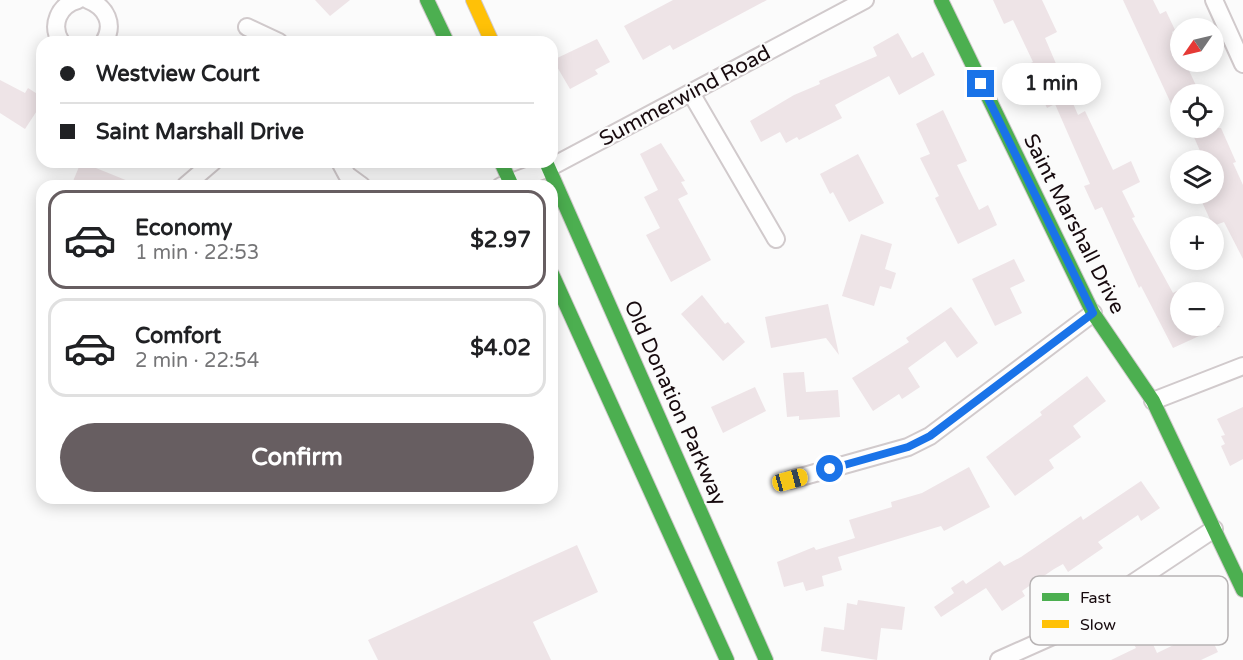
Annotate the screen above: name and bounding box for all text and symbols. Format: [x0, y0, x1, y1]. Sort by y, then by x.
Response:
north arrow [1170, 18, 1224, 72]
map controls [1170, 18, 1224, 336]
street label: Summerwind Road [595, 40, 775, 152]
text: Westview Court [96, 61, 260, 87]
callout: 1 min [1002, 63, 1101, 105]
route end [967, 70, 994, 97]
text: 1 min [1025, 72, 1078, 96]
button: locate [1170, 84, 1224, 138]
text: Saint Marshall Drive [96, 119, 304, 145]
street label: Saint Marshall Drive [1018, 130, 1130, 318]
button: layers [1170, 150, 1224, 204]
icon: car [63, 213, 117, 267]
text: Economy [135, 215, 232, 241]
button: + [1170, 216, 1224, 270]
text: $2.97 [470, 227, 531, 253]
text: 1 min · 22:53 [135, 241, 259, 265]
button: − [1170, 282, 1224, 336]
street label: Old Donation Parkway [618, 297, 732, 509]
icon: car [63, 321, 117, 375]
text: Comfort [135, 323, 221, 349]
text: $4.02 [470, 335, 531, 361]
text: 2 min · 22:54 [135, 349, 259, 373]
button: Confirm [60, 423, 534, 492]
route start [816, 455, 843, 482]
car [770, 467, 810, 493]
legend [1030, 576, 1228, 645]
text: Fast [1080, 588, 1111, 608]
text: Slow [1080, 615, 1116, 635]

